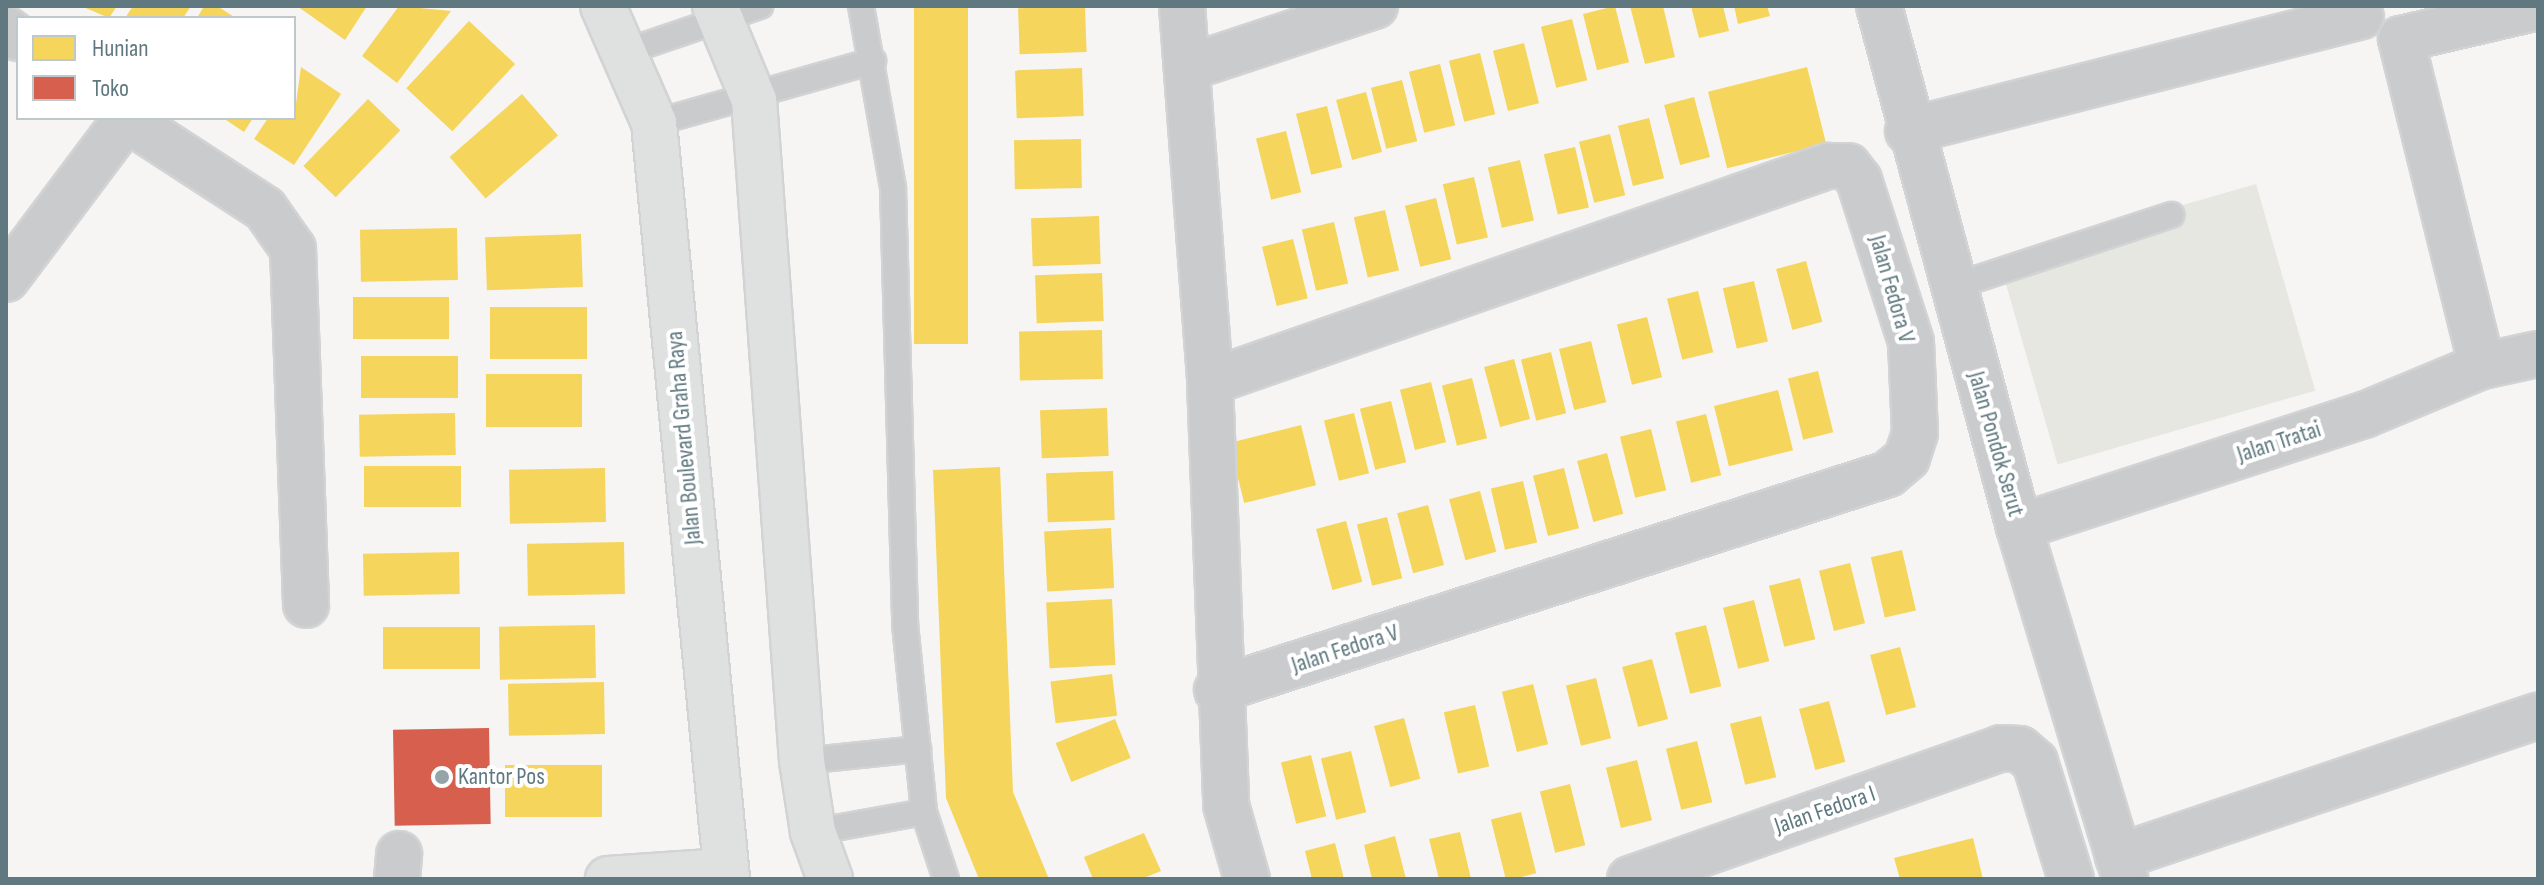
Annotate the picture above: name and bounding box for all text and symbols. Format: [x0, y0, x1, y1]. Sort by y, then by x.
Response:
legend [16, 16, 296, 120]
text: Hunian [92, 34, 148, 63]
text: Toko [92, 74, 129, 103]
street label: Jalan Fedora V [1863, 232, 1921, 346]
street label: Jalan Boulevard Graha Raya [660, 330, 708, 546]
street label: Jalan Pondok Serut [1962, 368, 2030, 520]
street label: Jalan Tratai [2233, 415, 2325, 469]
street label: Jalan Fedora V [1288, 618, 1402, 680]
place label: Kantor Pos [458, 763, 545, 791]
marker: Kantor Pos [433, 768, 451, 786]
street label: Jalan Fedora I [1771, 779, 1879, 841]

